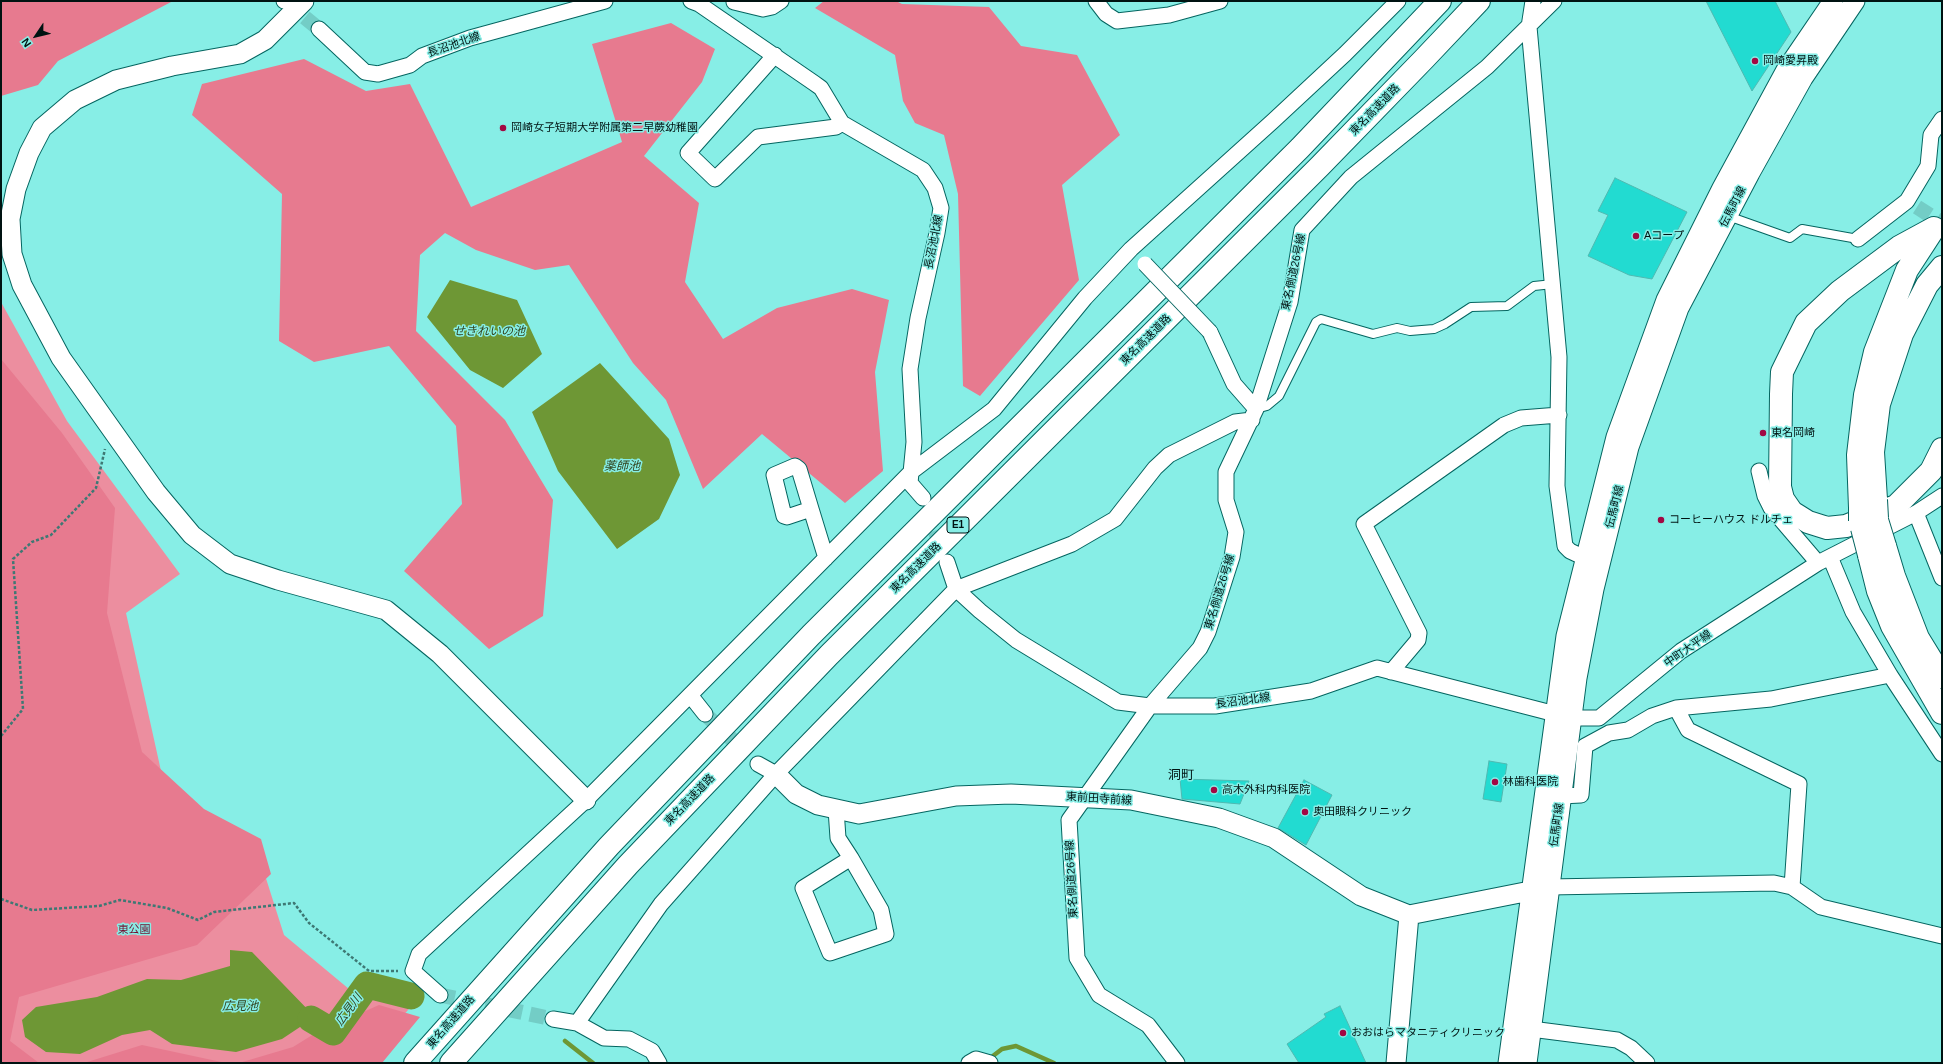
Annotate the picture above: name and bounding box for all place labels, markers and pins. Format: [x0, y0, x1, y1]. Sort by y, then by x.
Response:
place label: 岡崎愛昇殿 [1763, 54, 1818, 68]
marker: 岡崎愛昇殿 [1750, 56, 1760, 66]
place label: 岡崎女子短期大学附属第二早蕨幼稚園 [511, 121, 698, 135]
marker: 岡崎女子短期大学附属第二早蕨幼稚園 [498, 123, 508, 133]
place label: Aコープ [1644, 229, 1684, 243]
marker: Aコープ [1631, 231, 1641, 241]
place label: 東名岡崎 [1771, 426, 1815, 440]
marker: 東名岡崎 [1758, 428, 1768, 438]
place label: コーヒーハウス ドルチェ [1669, 513, 1793, 527]
marker: コーヒーハウス ドルチェ [1656, 515, 1666, 525]
place label: 林歯科医院 [1503, 775, 1558, 789]
marker: 林歯科医院 [1490, 777, 1500, 787]
place label: 高木外科内科医院 [1222, 783, 1310, 797]
marker: 高木外科内科医院 [1209, 785, 1219, 795]
place label: 奥田眼科クリニック [1313, 805, 1412, 819]
marker: 奥田眼科クリニック [1300, 807, 1310, 817]
place label: おおはらマタニティクリニック [1351, 1026, 1505, 1040]
marker: おおはらマタニティクリニック [1338, 1028, 1348, 1038]

